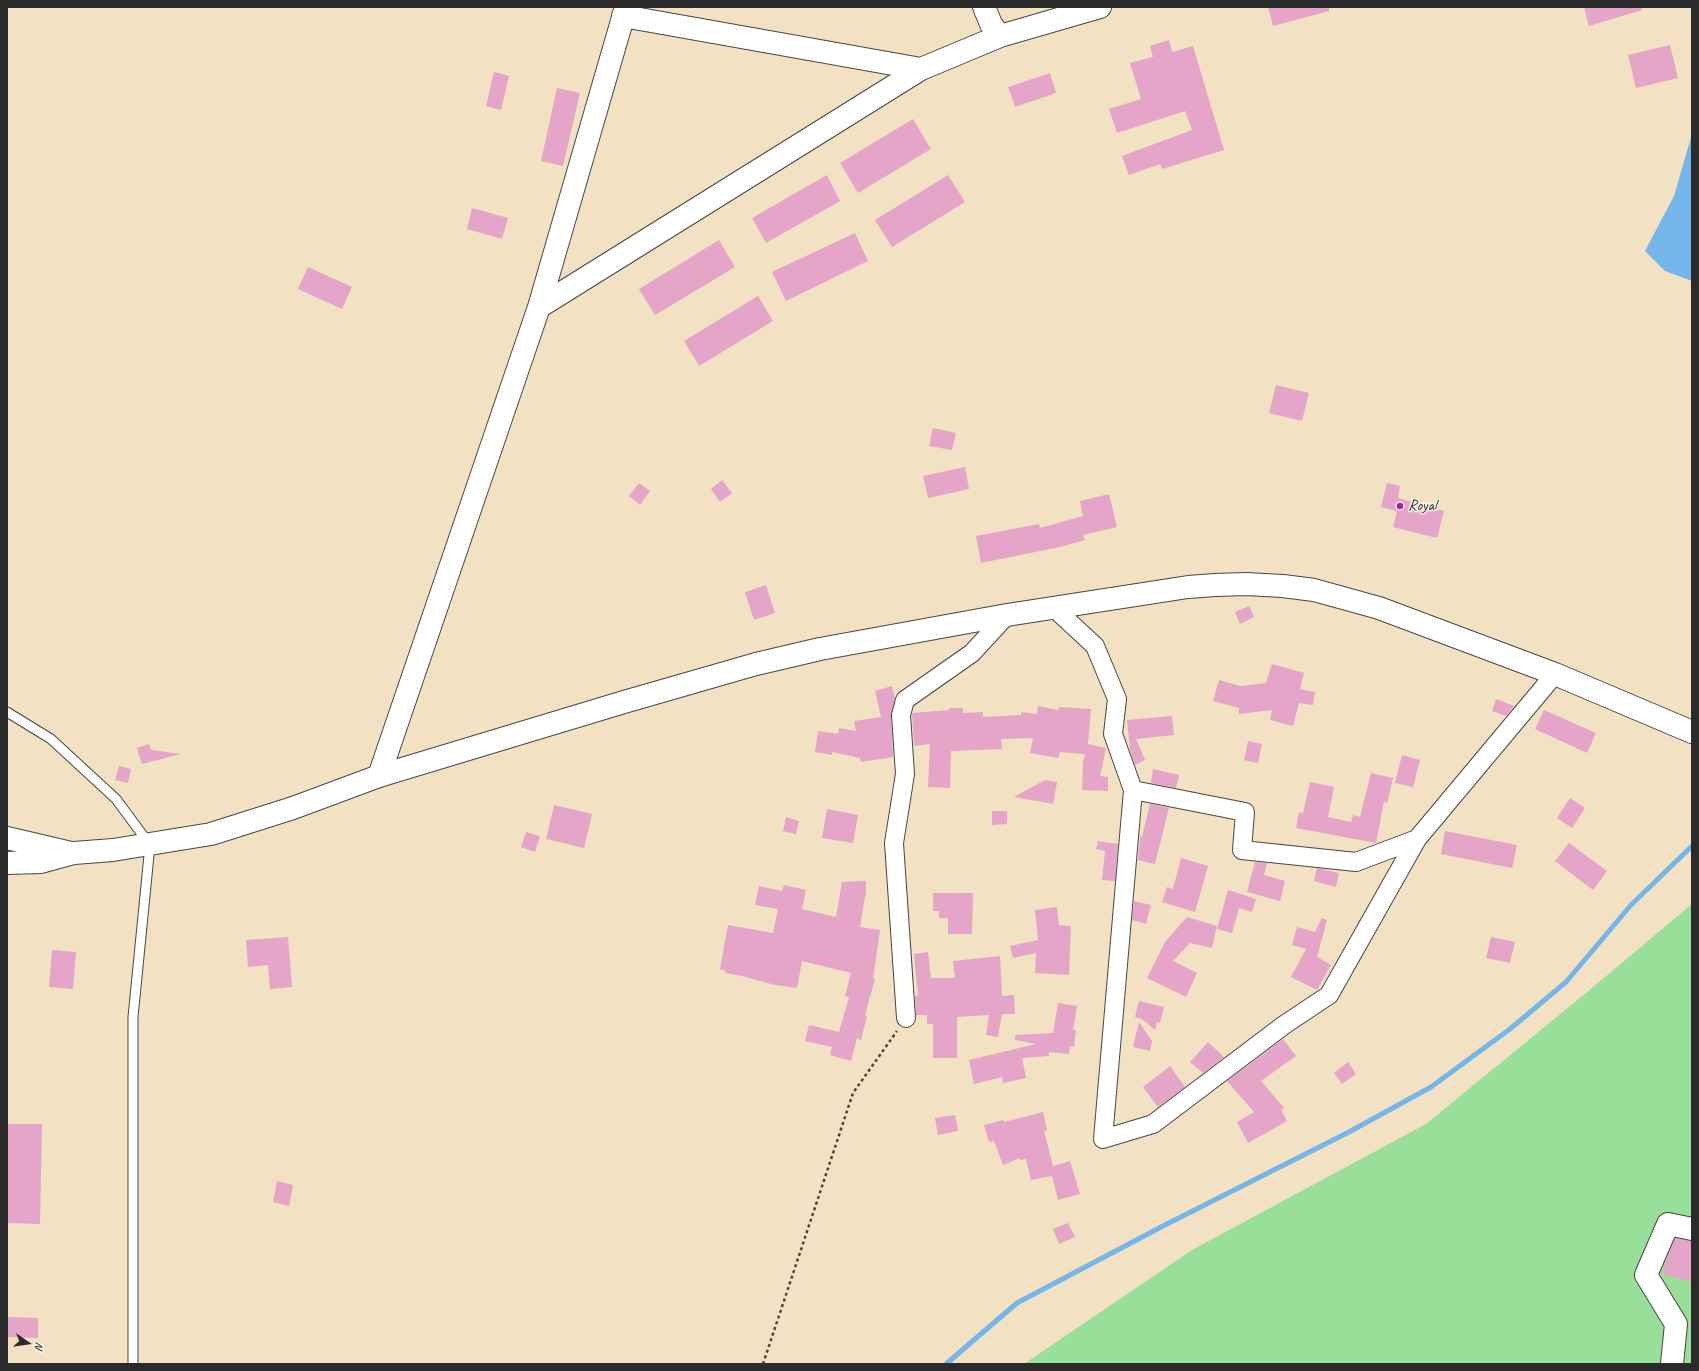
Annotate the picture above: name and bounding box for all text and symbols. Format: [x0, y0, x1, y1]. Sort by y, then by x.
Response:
place label: Royal [1408, 496, 1436, 516]
marker: Royal [1395, 501, 1405, 511]
north arrow [8, 1323, 48, 1363]
text: N [32, 1341, 47, 1351]

